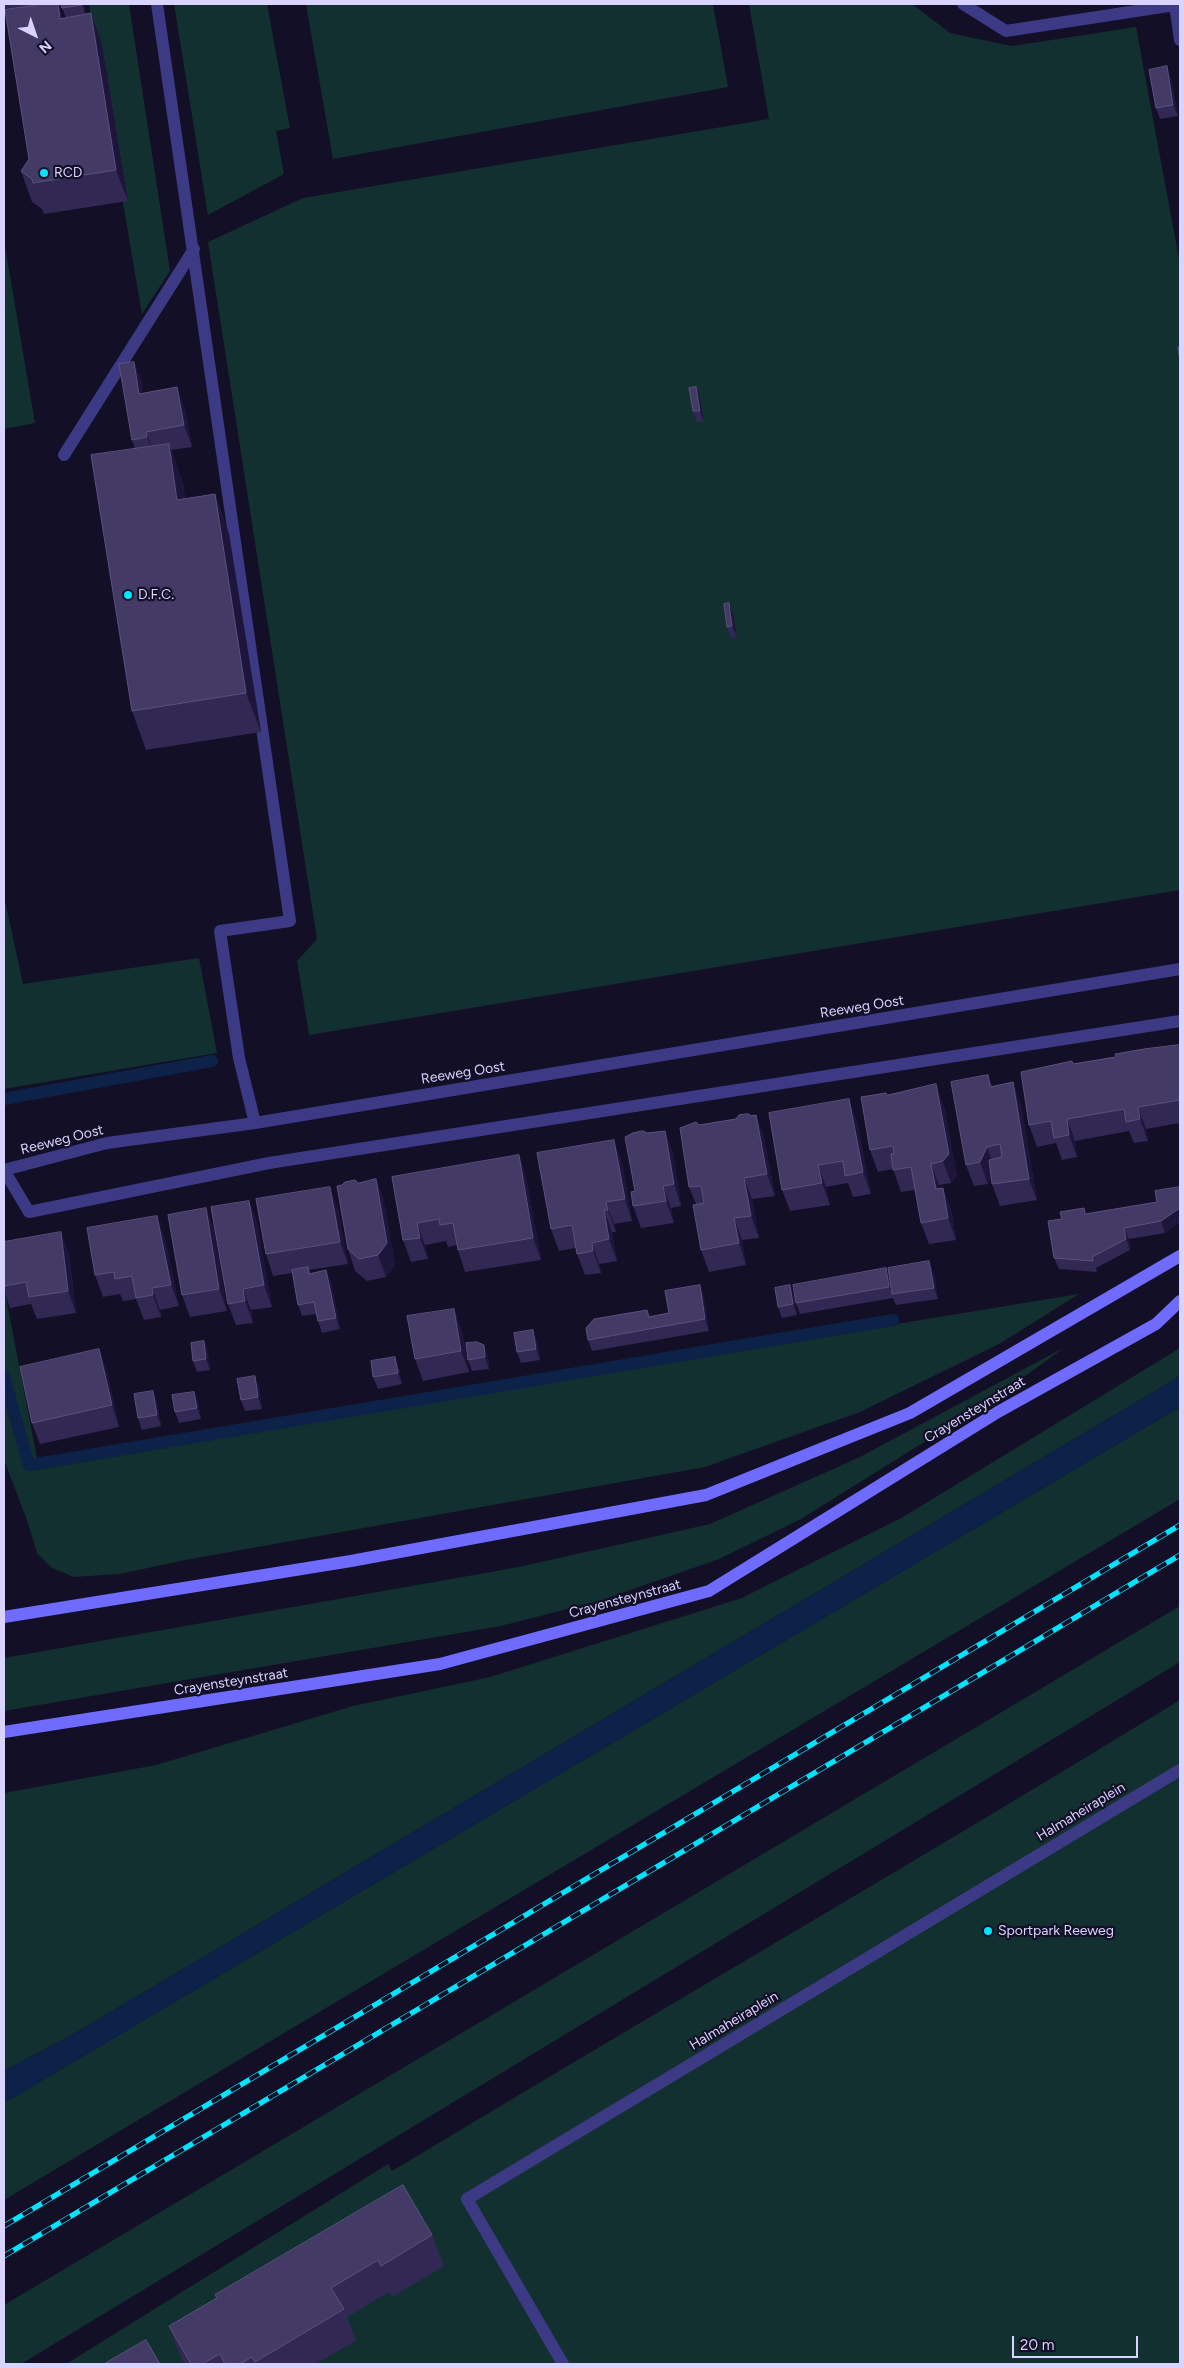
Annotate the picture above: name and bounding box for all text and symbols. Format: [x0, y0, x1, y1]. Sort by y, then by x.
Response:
north arrow [10, 10, 60, 60]
text: N [36, 37, 55, 57]
place label: RCD [54, 165, 82, 181]
marker: RCD [38, 167, 50, 179]
place label: D.F.C. [138, 587, 174, 603]
marker: D.F.C. [122, 589, 134, 601]
street label: Reeweg Oost [819, 992, 905, 1022]
street label: Reeweg Oost [420, 1058, 506, 1088]
street label: Reeweg Oost [19, 1122, 105, 1158]
street label: Crayensteynstraat [921, 1373, 1029, 1447]
street label: Crayensteynstraat [567, 1576, 683, 1622]
street label: Crayensteynstraat [173, 1665, 289, 1699]
street label: Halmaheiraplein [1034, 1779, 1128, 1845]
place label: Sportpark Reeweg [998, 1923, 1114, 1939]
marker: Sportpark Reeweg [982, 1925, 994, 1937]
street label: Halmaheiraplein [687, 1988, 781, 2054]
scale bar [1014, 2326, 1140, 2358]
text: 20 m [1020, 2336, 1054, 2354]

